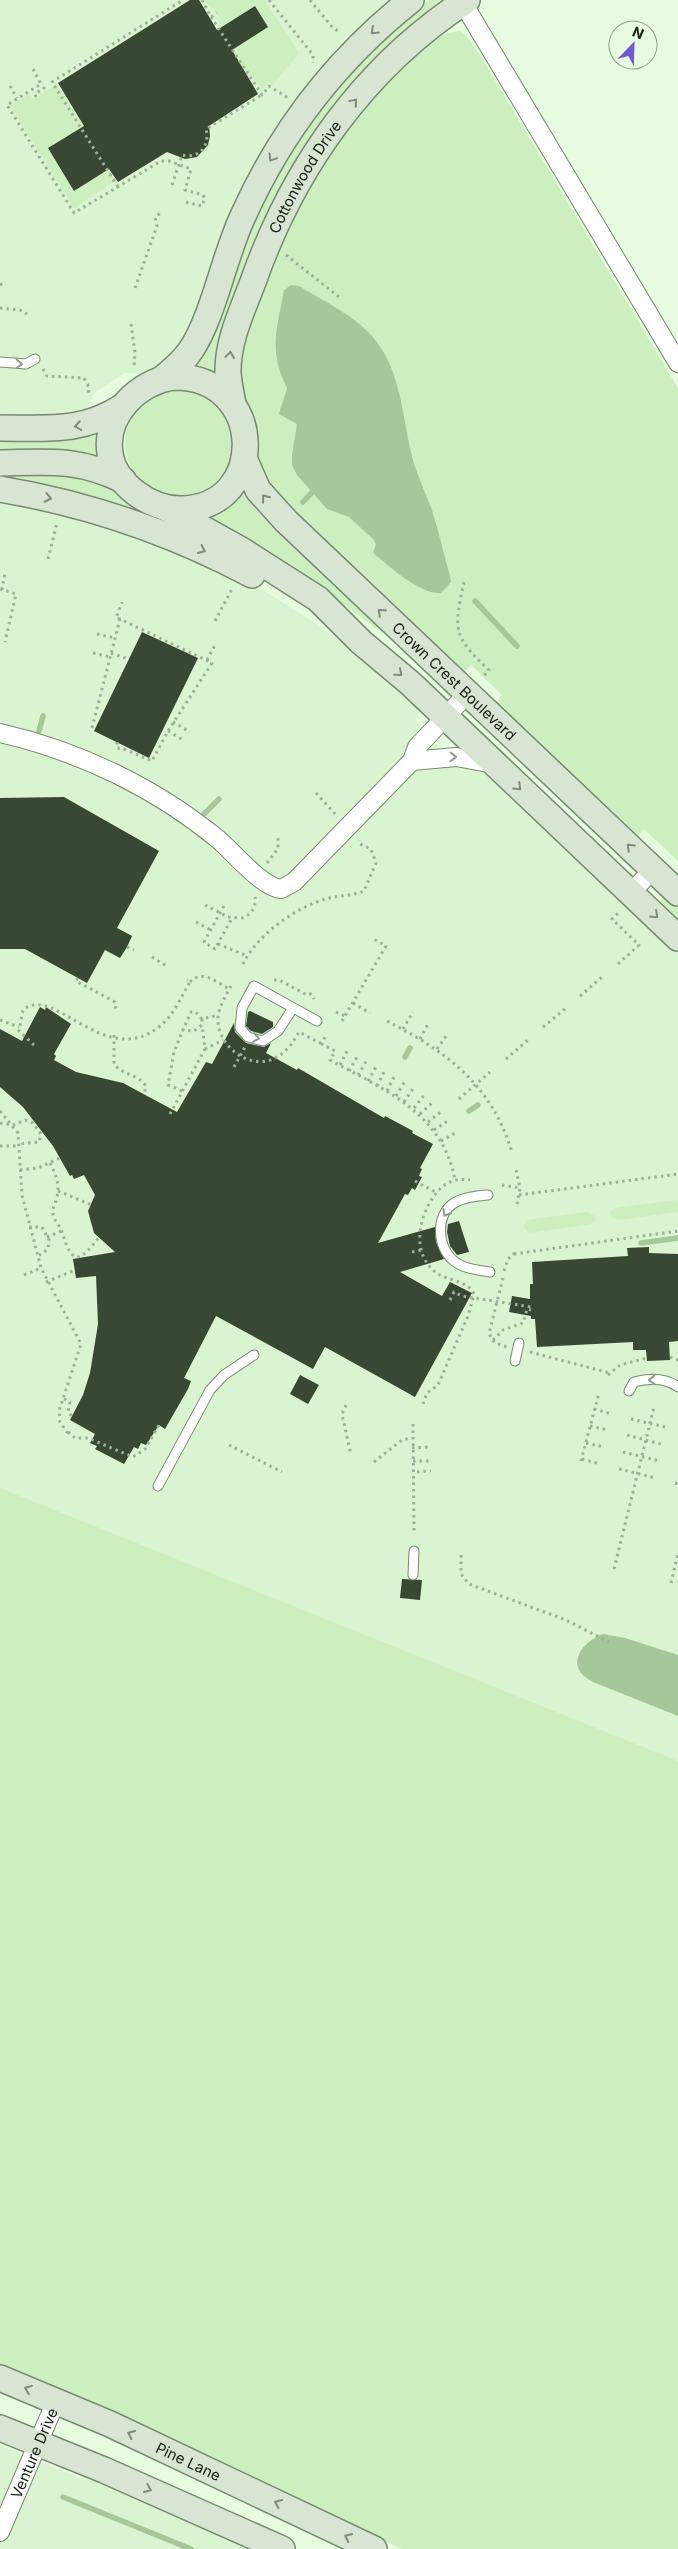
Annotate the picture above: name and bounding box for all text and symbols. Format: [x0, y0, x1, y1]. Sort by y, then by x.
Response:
north arrow [608, 20, 658, 70]
text: N [630, 23, 647, 42]
one-way arrow [370, 25, 379, 34]
one-way arrow [348, 98, 357, 107]
street label: Cottonwood Drive [264, 116, 345, 236]
one-way arrow [269, 152, 279, 161]
one-way arrow [224, 351, 234, 360]
one-way arrow [15, 358, 23, 369]
one-way arrow [74, 420, 82, 430]
one-way arrow [43, 492, 52, 503]
one-way arrow [262, 494, 271, 504]
one-way arrow [196, 544, 205, 554]
one-way arrow [378, 609, 387, 618]
street label: Crown Crest Boulevard [389, 618, 520, 744]
one-way arrow [393, 667, 402, 676]
one-way arrow [449, 752, 457, 763]
one-way arrow [512, 781, 521, 790]
one-way arrow [626, 844, 635, 853]
one-way arrow [649, 909, 658, 918]
one-way arrow [252, 1033, 261, 1043]
one-way arrow [442, 1208, 452, 1217]
one-way arrow [647, 1374, 655, 1385]
one-way arrow [24, 2385, 33, 2396]
street label: Venture Drive [6, 2405, 62, 2501]
one-way arrow [127, 2430, 136, 2440]
street label: Pine Lane [153, 2438, 224, 2485]
one-way arrow [143, 2483, 152, 2493]
one-way arrow [274, 2499, 283, 2509]
one-way arrow [344, 2532, 353, 2543]

